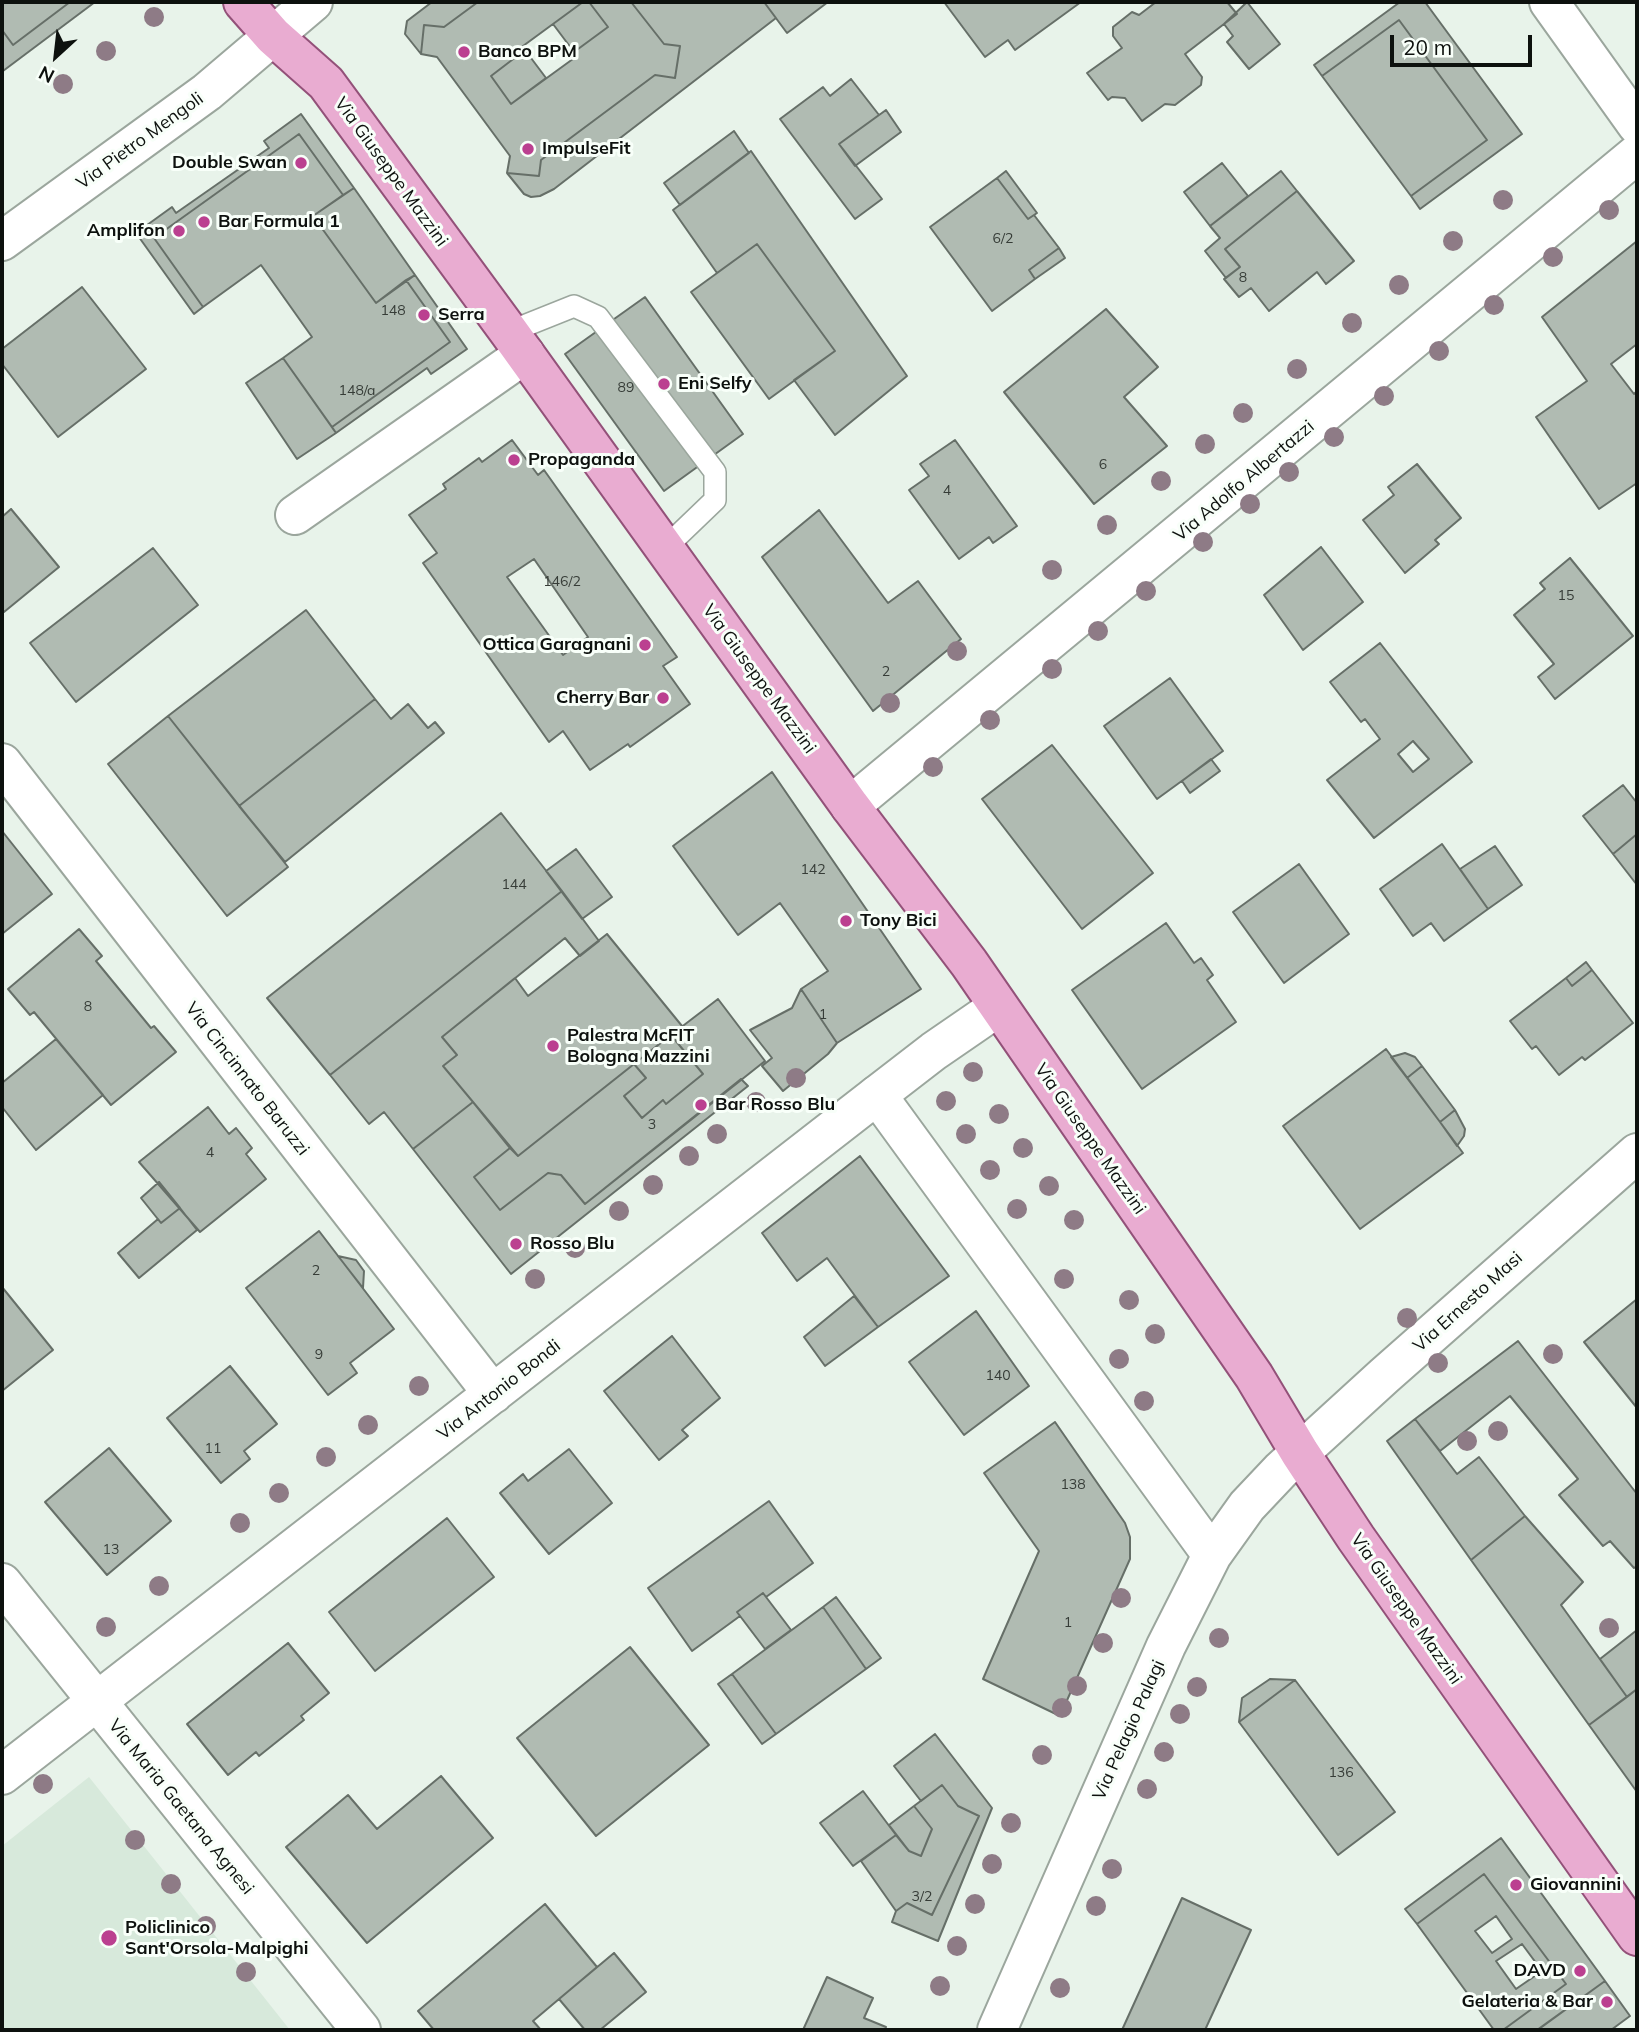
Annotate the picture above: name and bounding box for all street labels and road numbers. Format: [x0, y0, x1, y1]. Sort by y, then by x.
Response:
street label: Via Pietro Mengoli [72, 88, 208, 194]
street label: Via Giuseppe Mazzini [330, 93, 452, 251]
street label: Via Adolfo Albertazzi [1169, 416, 1319, 546]
street label: Via Giuseppe Mazzini [698, 600, 820, 758]
street label: Via Cincinnato Baruzzi [180, 998, 314, 1160]
street label: Via Giuseppe Mazzini [1030, 1059, 1150, 1219]
street label: Via Ernesto Masi [1409, 1247, 1527, 1357]
street label: Via Antonio Bondi [433, 1335, 565, 1445]
street label: Via Giuseppe Mazzini [1346, 1529, 1466, 1689]
street label: Via Pelagio Palagi [1088, 1657, 1170, 1803]
street label: Via Maria Gaetana Agnesi [104, 1715, 258, 1899]

